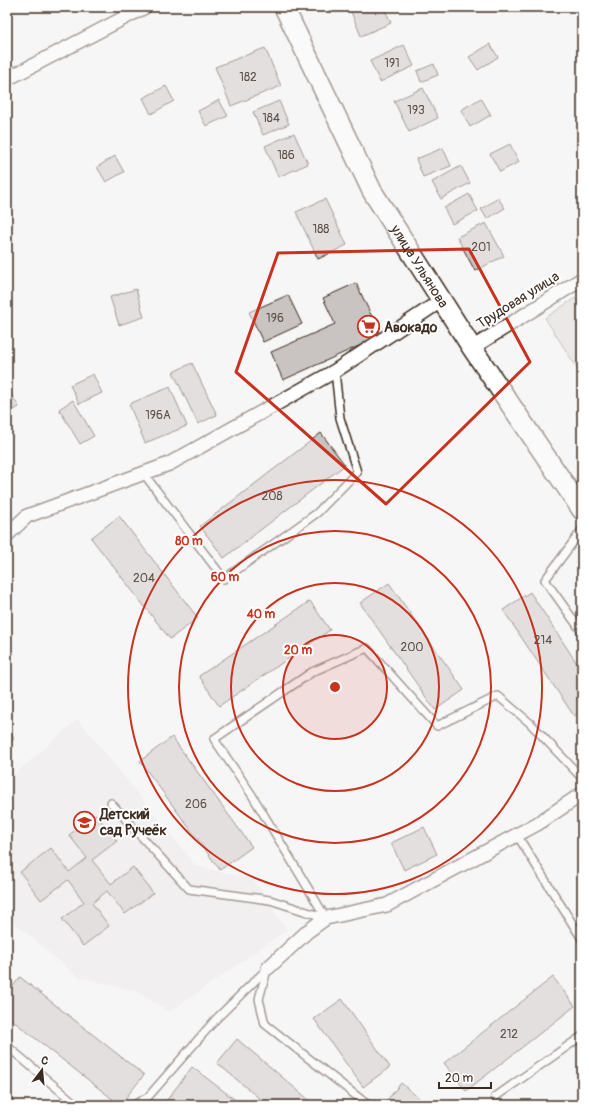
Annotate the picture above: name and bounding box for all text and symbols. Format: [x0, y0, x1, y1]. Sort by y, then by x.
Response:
house number: 191 [384, 56, 400, 71]
house number: 182 [239, 70, 257, 85]
house number: 193 [407, 103, 425, 118]
house number: 184 [262, 111, 280, 126]
house number: 186 [277, 148, 295, 163]
street label: улица Ульянова [387, 221, 452, 311]
house number: 188 [313, 222, 329, 237]
house number: 201 [471, 240, 491, 255]
street label: Трудовая улица [474, 268, 562, 332]
house number: 196 [266, 311, 284, 326]
supermarket icon: Авокадо [355, 314, 381, 340]
place label: Авокадо [384, 319, 438, 336]
house number: 196А [145, 408, 171, 423]
house number: 208 [262, 489, 282, 504]
text: 80 m [175, 534, 203, 549]
text: 60 m [211, 570, 240, 585]
house number: 204 [133, 571, 155, 586]
text: 40 m [246, 607, 276, 622]
house number: 214 [534, 633, 552, 648]
house number: 200 [400, 640, 424, 655]
text: 20 m [284, 643, 312, 658]
centre of rings [328, 680, 342, 694]
house number: 206 [185, 797, 207, 812]
place label: Детский сад Ручеёк [99, 806, 167, 839]
school or university icon: Детский сад Ручеёк [71, 809, 97, 835]
house number: 212 [500, 1027, 518, 1042]
north arrow [22, 1050, 62, 1090]
text: С [40, 1054, 50, 1068]
scale bar [439, 1064, 491, 1090]
text: 20 m [445, 1071, 474, 1086]

